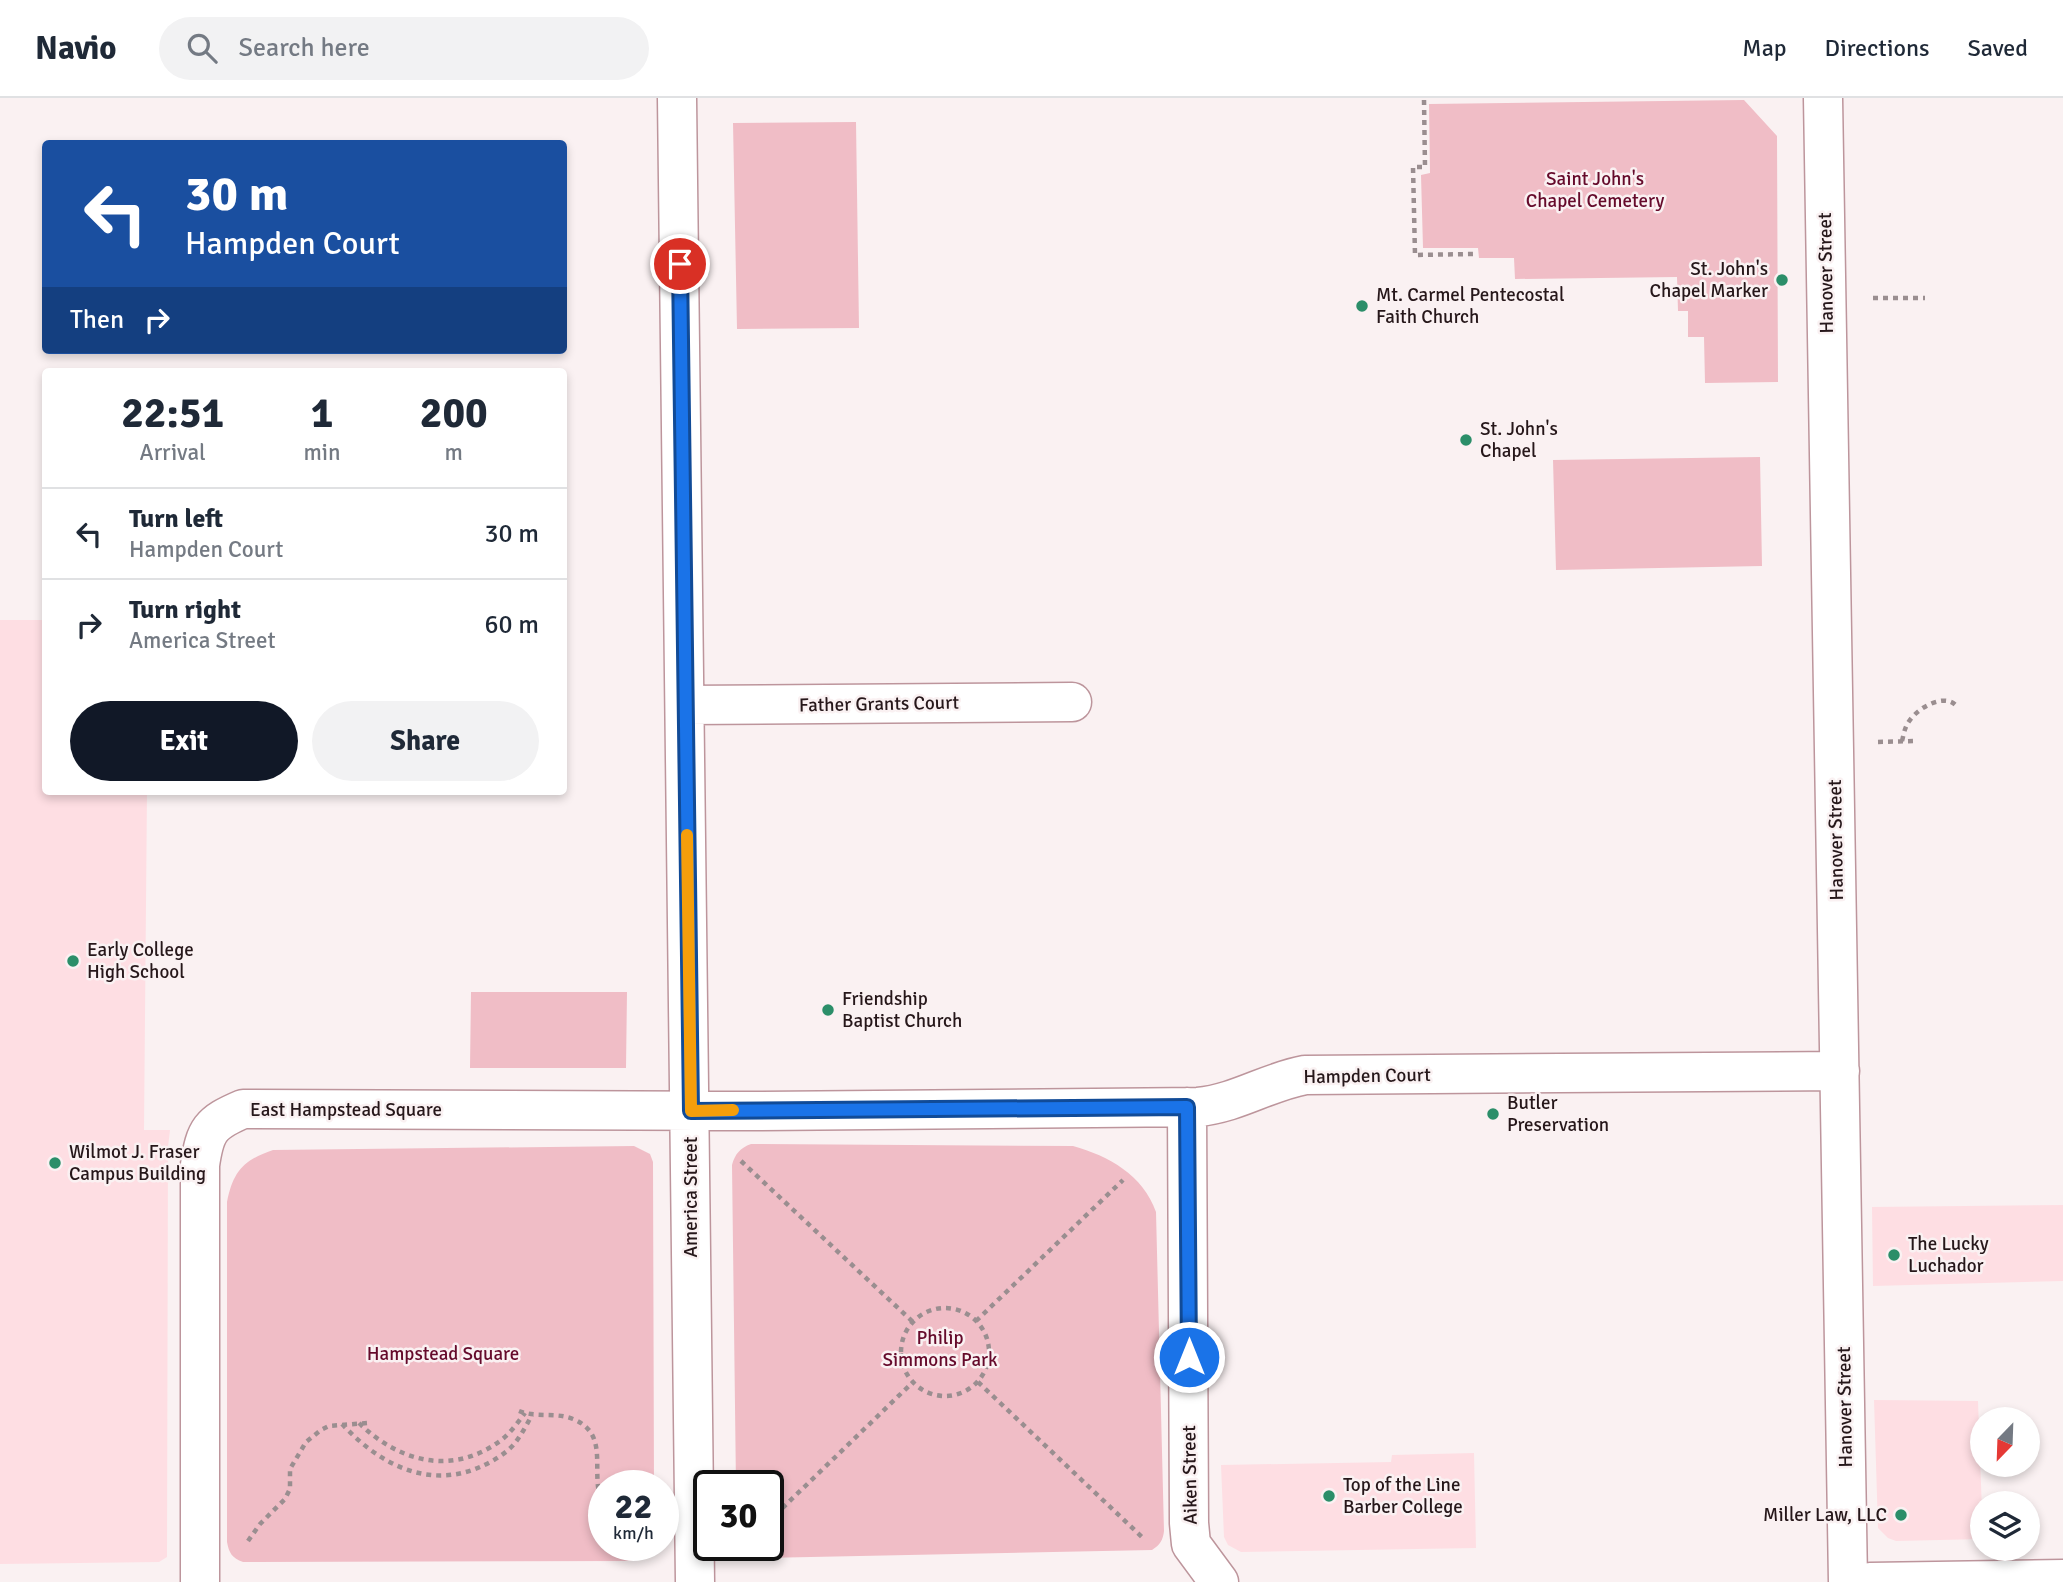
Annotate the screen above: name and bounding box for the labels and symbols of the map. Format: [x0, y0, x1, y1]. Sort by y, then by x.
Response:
park label: Saint John's Chapel Cemetery [1526, 167, 1664, 213]
street label: Hanover Street [1813, 212, 1839, 334]
pin [650, 234, 710, 294]
place label: St. John's Chapel Marker [1650, 257, 1768, 303]
marker: St. John's Chapel Marker [1774, 272, 1790, 288]
place label: Mt. Carmel Pentecostal Faith Church [1376, 283, 1565, 329]
marker: Mt. Carmel Pentecostal Faith Church [1354, 298, 1370, 314]
place label: St. John's Chapel [1480, 417, 1558, 463]
marker: St. John's Chapel [1458, 432, 1474, 448]
street label: Father Grants Court [799, 691, 960, 717]
street label: Hanover Street [1823, 779, 1849, 901]
place label: Early College High School [87, 938, 194, 984]
marker: Early College High School [65, 953, 81, 969]
place label: Friendship Baptist Church [842, 987, 962, 1033]
marker: Friendship Baptist Church [820, 1002, 836, 1018]
street label: Hampden Court [1303, 1063, 1431, 1089]
place label: Butler Preservation [1507, 1091, 1609, 1137]
street label: East Hampstead Square [250, 1098, 442, 1122]
marker: Butler Preservation [1485, 1106, 1501, 1122]
street label: America Street [679, 1136, 703, 1258]
place label: Wilmot J. Fraser Campus Building [69, 1140, 206, 1186]
marker: Wilmot J. Fraser Campus Building [47, 1155, 63, 1171]
place label: The Lucky Luchador [1908, 1232, 1989, 1278]
marker: The Lucky Luchador [1886, 1247, 1902, 1263]
position arrow [1152, 1320, 1226, 1394]
park label: Philip Simmons Park [882, 1326, 998, 1372]
park label: Hampstead Square [367, 1342, 519, 1366]
street label: Hanover Street [1832, 1346, 1858, 1468]
north arrow [1970, 1407, 2040, 1477]
street label: Aiken Street [1177, 1425, 1203, 1525]
speed limit sign: 30 [693, 1470, 784, 1561]
place label: Top of the Line Barber College [1343, 1473, 1463, 1519]
marker: Top of the Line Barber College [1321, 1488, 1337, 1504]
place label: Miller Law, LLC [1763, 1503, 1887, 1527]
marker: Miller Law, LLC [1893, 1507, 1909, 1523]

